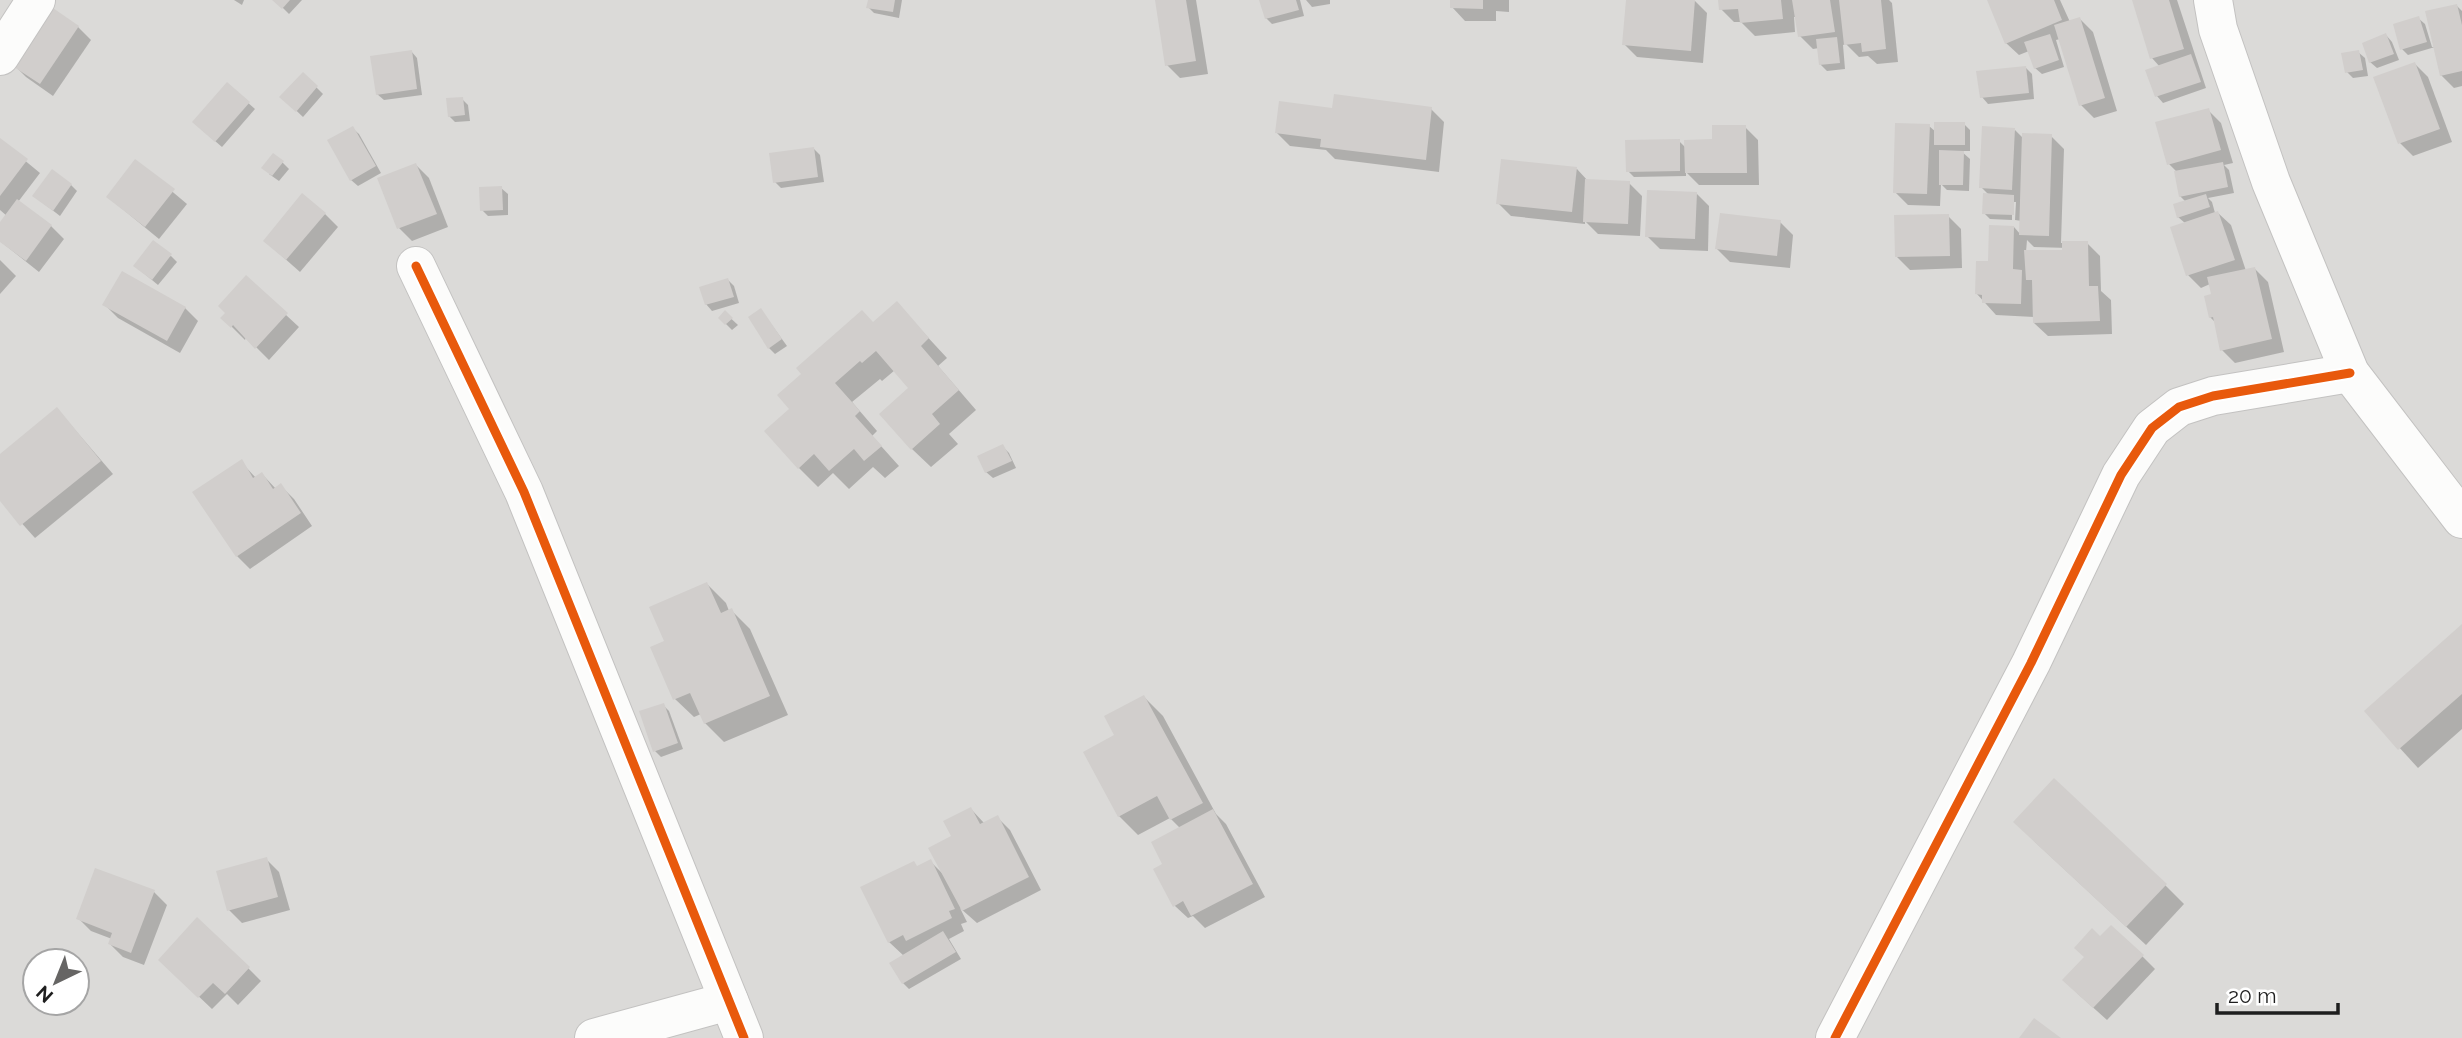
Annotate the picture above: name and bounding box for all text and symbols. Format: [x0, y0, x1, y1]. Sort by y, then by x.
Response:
north arrow [21, 947, 91, 1017]
scale bar [2217, 972, 2338, 1016]
text: N [32, 981, 57, 1007]
text: 20 m [2228, 983, 2276, 1008]

